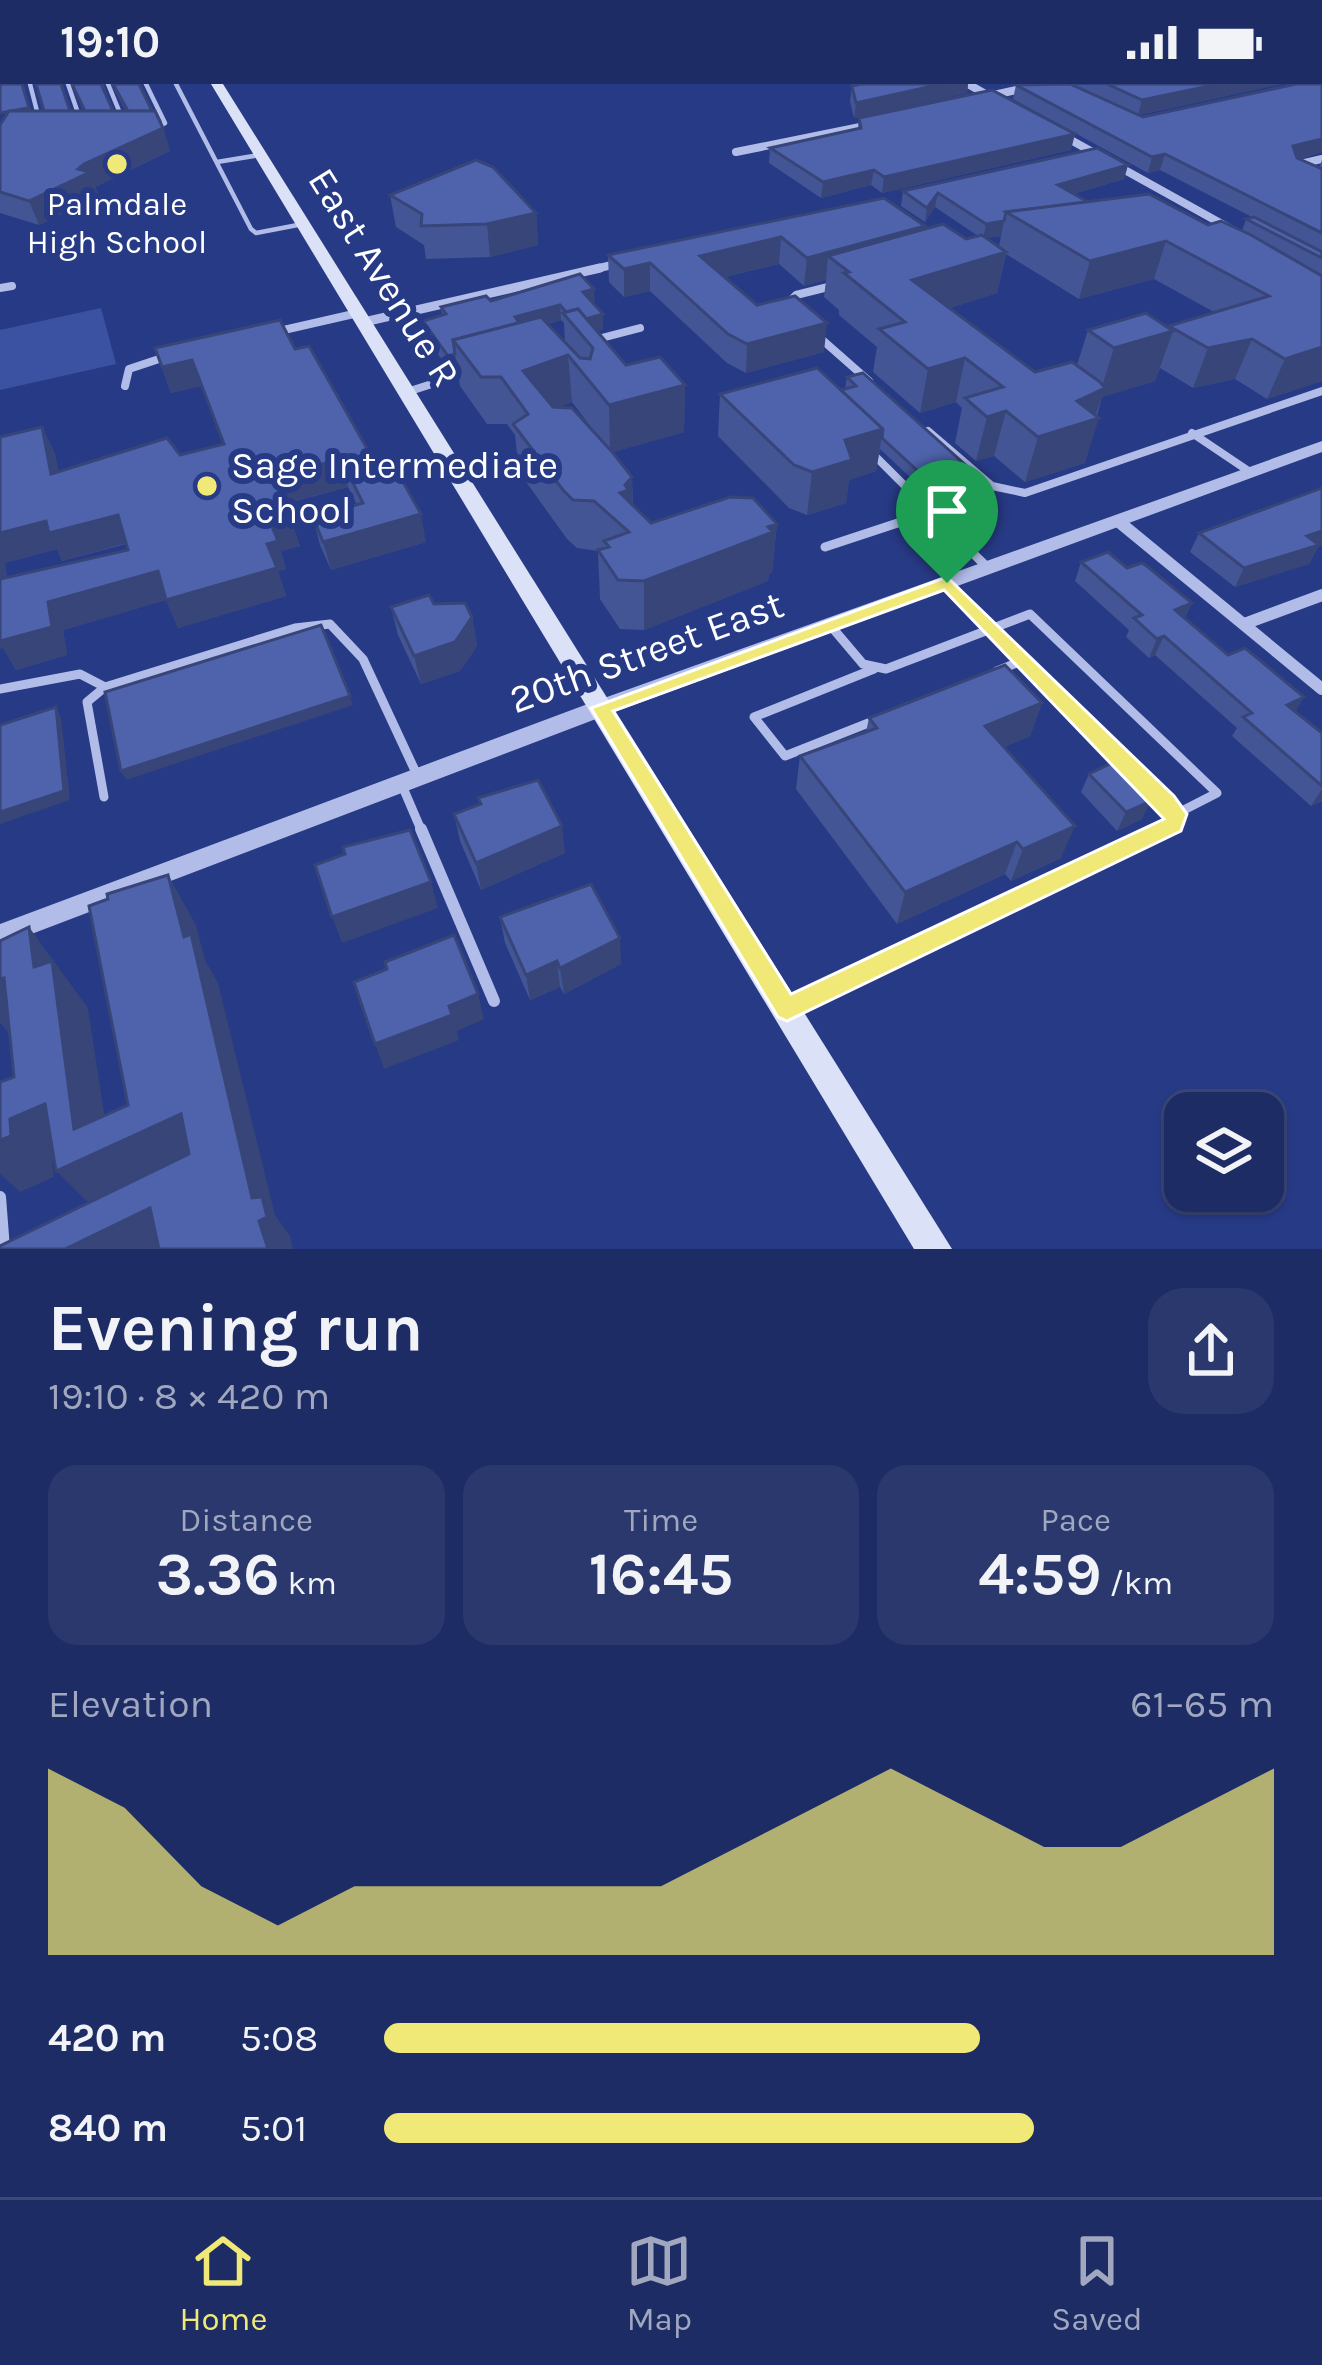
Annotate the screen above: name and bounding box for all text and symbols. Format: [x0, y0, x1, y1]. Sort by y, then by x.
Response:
text: 19:10 [60, 16, 160, 68]
marker: Palmdale High School [104, 151, 130, 177]
street label: East Avenue R [299, 160, 470, 395]
place label: Palmdale High School [27, 185, 207, 261]
place label: Sage Intermediate School [231, 442, 558, 533]
pin [896, 460, 998, 583]
marker: Sage Intermediate School [194, 473, 220, 499]
icon: arrive [914, 478, 980, 544]
street label: 20th Street East [503, 581, 790, 723]
map controls [1164, 1092, 1284, 1212]
button: layers [1164, 1092, 1284, 1212]
button: share [1148, 1288, 1274, 1414]
text: Evening run [48, 1289, 423, 1367]
text: 19:10 · 8 × 420 m [48, 1373, 330, 1419]
text: Distance [180, 1501, 313, 1539]
text: Time [624, 1501, 698, 1539]
text: Pace [1040, 1501, 1111, 1539]
text: 3.36 [156, 1539, 280, 1609]
text: 16:45 [589, 1539, 733, 1609]
text: 4:59 [978, 1539, 1102, 1609]
text: km [280, 1564, 337, 1602]
text: /km [1102, 1564, 1173, 1602]
text: Elevation [48, 1681, 213, 1727]
text: 61–65 m [1130, 1681, 1274, 1727]
text: 420 m [48, 2015, 166, 2061]
text: 5:08 [240, 2015, 318, 2061]
text: 840 m [48, 2105, 168, 2151]
text: 5:01 [240, 2105, 307, 2151]
tab: Home [179, 2228, 267, 2338]
tab: Map [626, 2228, 692, 2338]
tab: Saved [1051, 2228, 1143, 2338]

